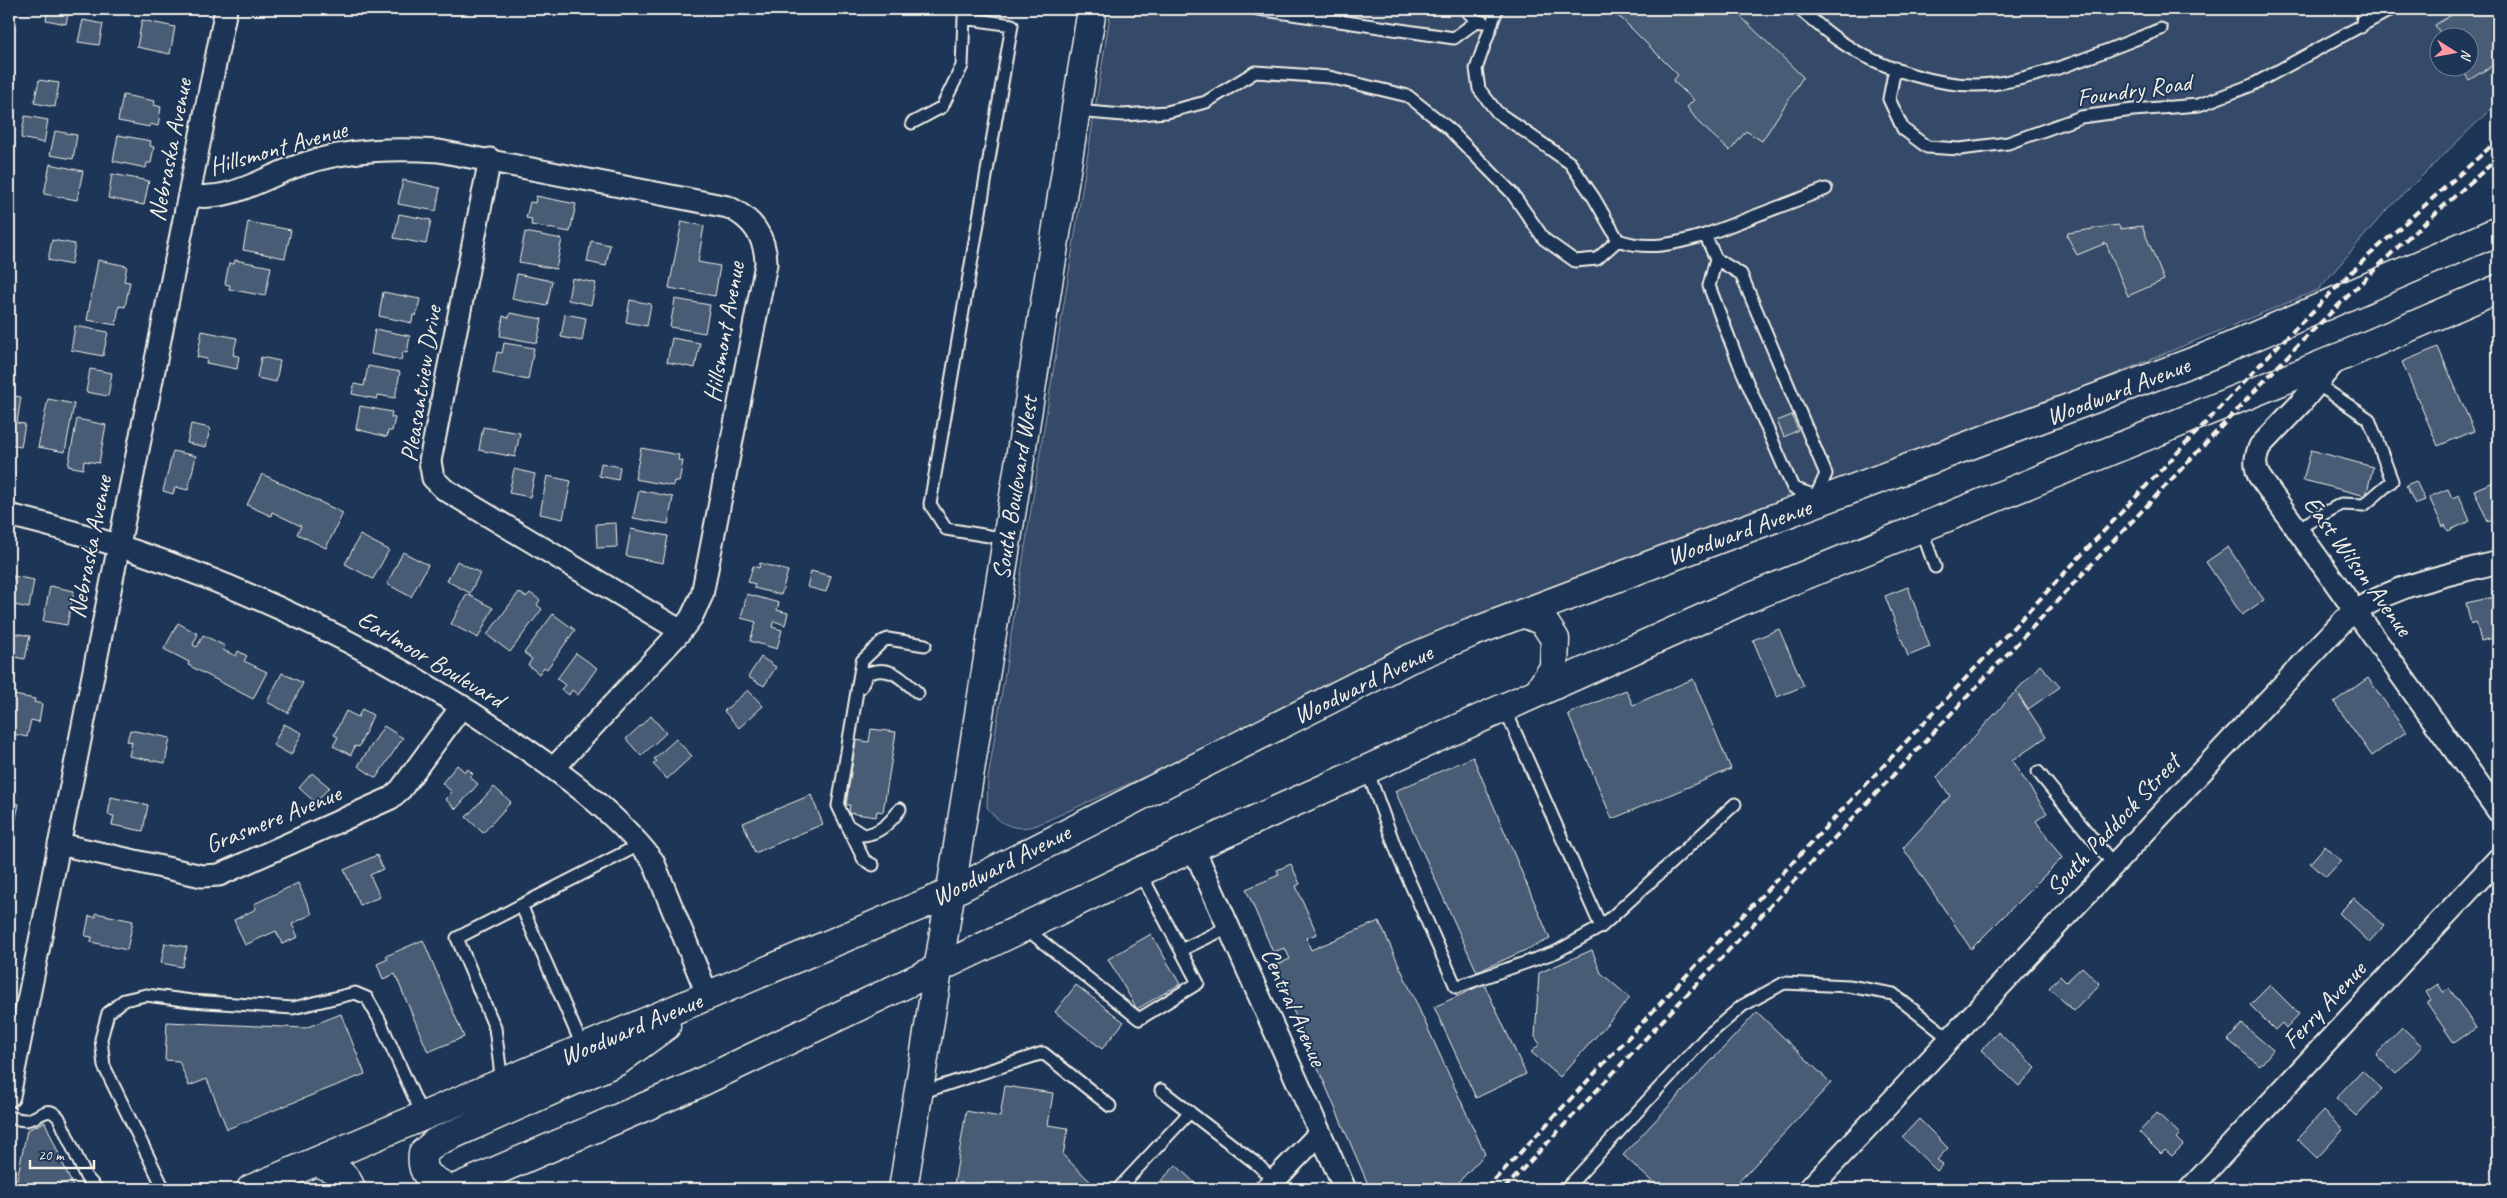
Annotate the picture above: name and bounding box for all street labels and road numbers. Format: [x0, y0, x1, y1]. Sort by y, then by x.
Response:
street label: Foundry Road [2075, 66, 2198, 114]
street label: Nebraska Avenue [140, 74, 200, 224]
street label: Hillsmont Avenue [205, 113, 352, 183]
street label: Hillsmont Avenue [696, 258, 752, 405]
street label: Pleasantview Drive [393, 302, 449, 464]
street label: Woodward Avenue [2042, 348, 2196, 433]
street label: South Boulevard West [985, 391, 1046, 582]
street label: Nebraska Avenue [60, 471, 120, 621]
street label: East Wilson Avenue [2296, 489, 2421, 644]
street label: Woodward Avenue [1663, 490, 1817, 573]
street label: Earlmoor Boulevard [352, 603, 514, 717]
street label: Woodward Avenue [1288, 636, 1440, 732]
street label: South Paddock Street [2039, 744, 2190, 903]
street label: Grasmere Avenue [201, 777, 347, 861]
street label: Woodward Avenue [926, 816, 1077, 914]
street label: Central Avenue [1254, 943, 1335, 1073]
street label: Ferry Avenue [2275, 953, 2374, 1056]
street label: Woodward Avenue [555, 984, 709, 1073]

